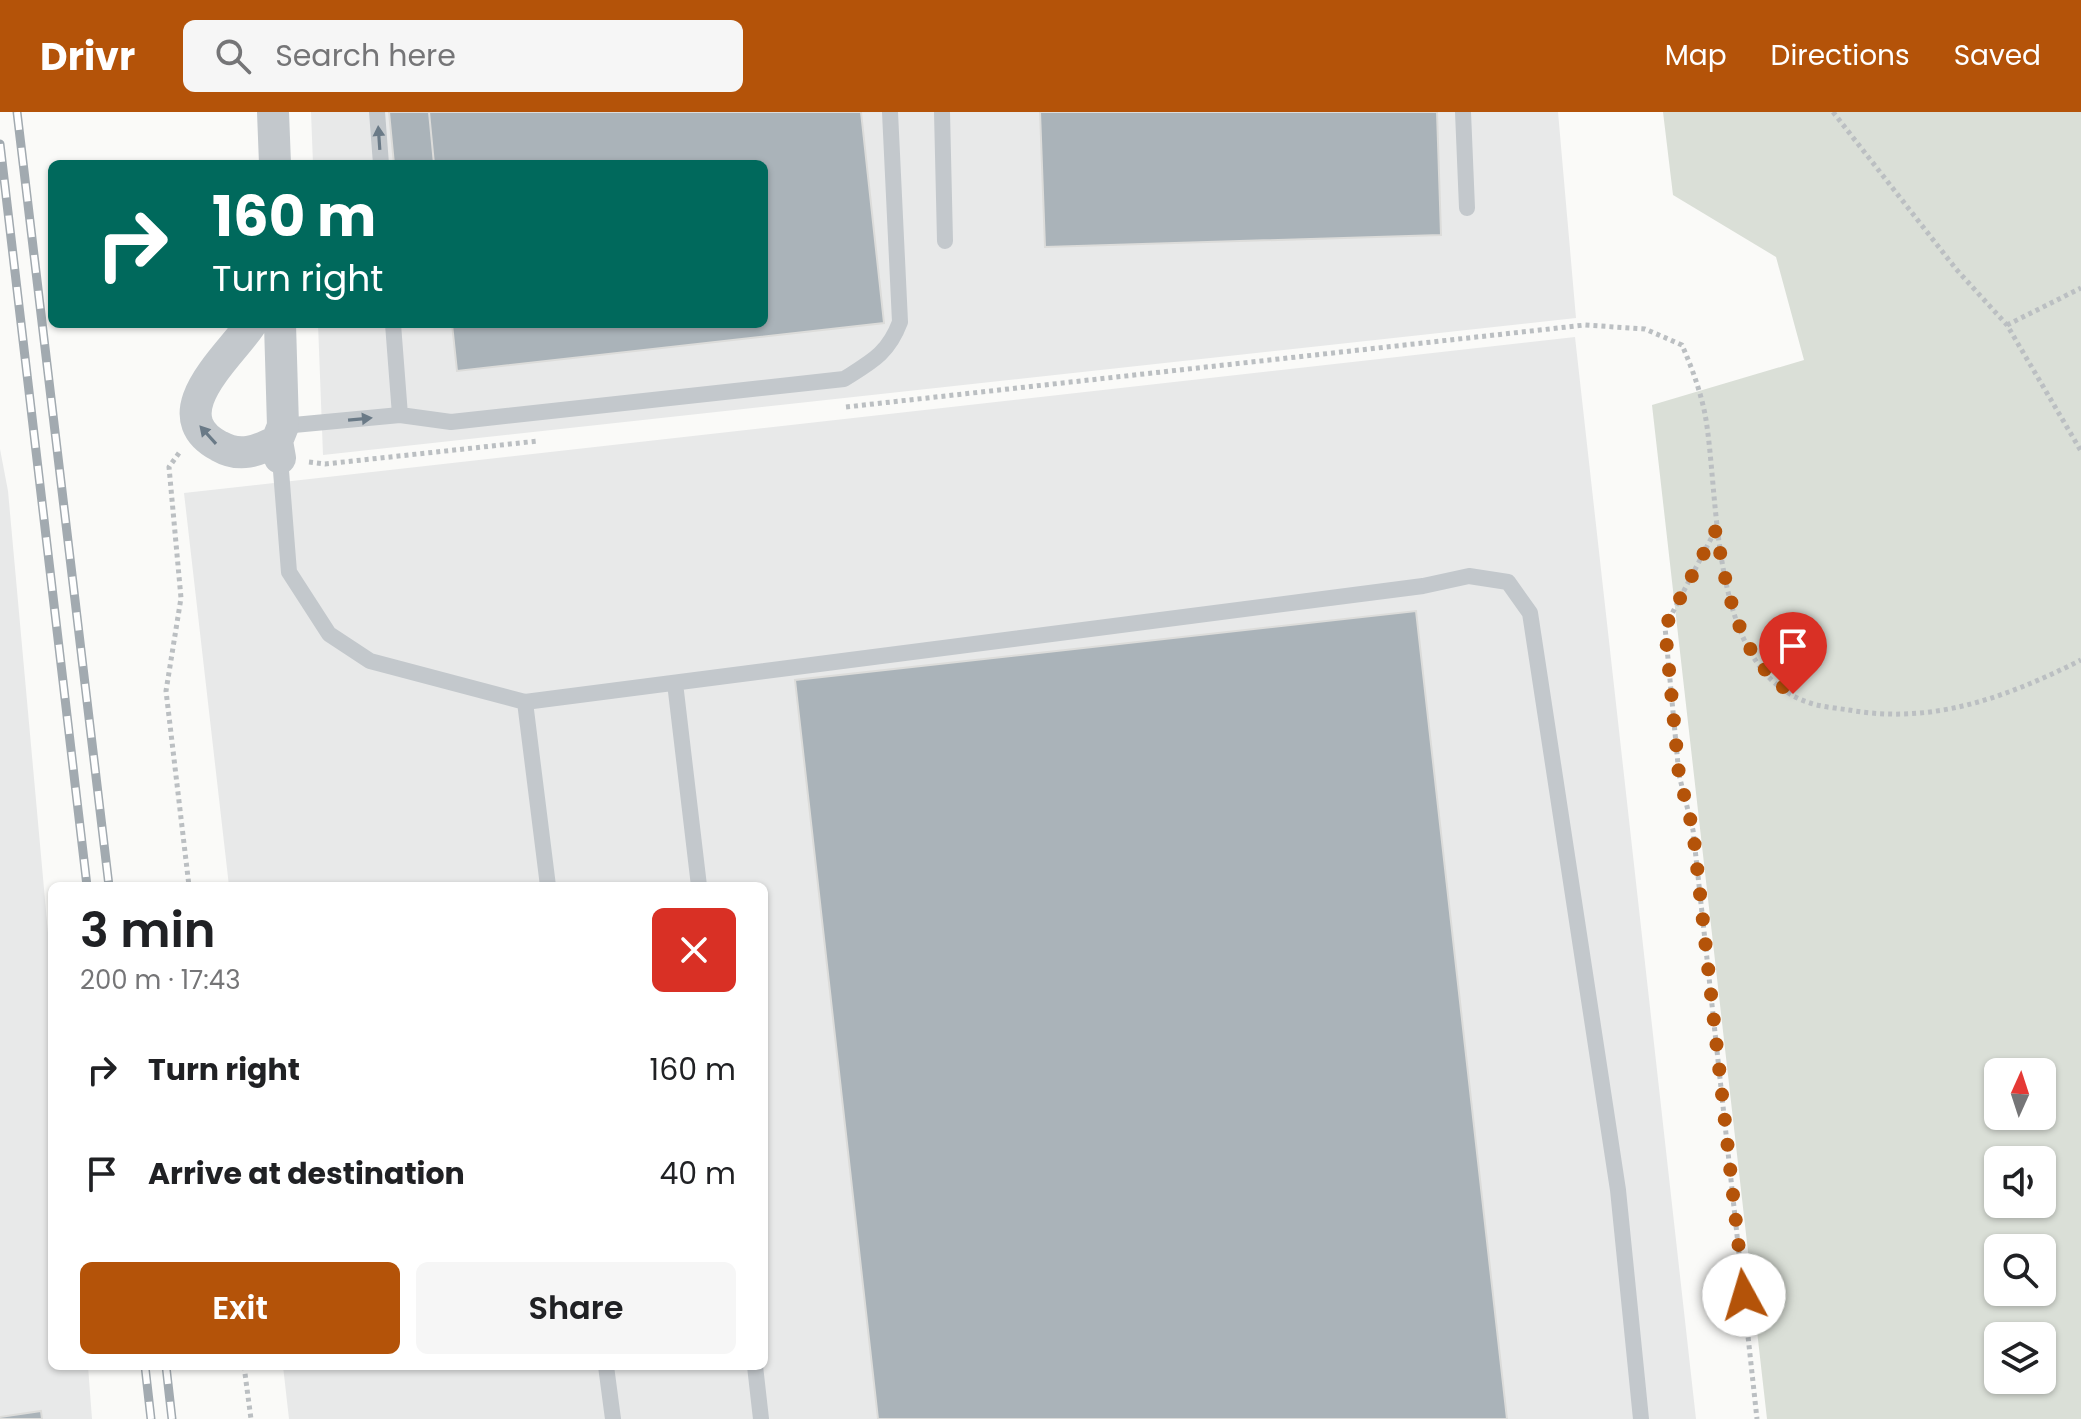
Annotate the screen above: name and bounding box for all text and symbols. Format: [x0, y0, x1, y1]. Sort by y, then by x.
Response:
search box [183, 20, 743, 92]
text: Drivr [40, 30, 135, 83]
icon: search [211, 34, 255, 78]
text: Search here [275, 34, 456, 77]
text: Map [1665, 36, 1727, 75]
text: Directions [1771, 36, 1910, 75]
text: Saved [1954, 36, 2041, 75]
one-way arrow [372, 125, 385, 150]
text: 160 m [212, 177, 376, 256]
icon: right [80, 192, 184, 296]
text: Turn right [212, 253, 383, 304]
one-way arrow [348, 412, 373, 425]
one-way arrow [199, 425, 217, 445]
pin [1759, 612, 1827, 694]
icon: arrive [1771, 624, 1815, 668]
text: 3 min [80, 897, 216, 964]
button: close [652, 908, 736, 992]
text: 200 m · 17:43 [80, 962, 240, 998]
icon: right [80, 1048, 124, 1092]
text: Turn right [148, 1048, 300, 1091]
text: 160 m [650, 1048, 736, 1091]
north arrow [1984, 1058, 2056, 1130]
map controls [1984, 1058, 2056, 1394]
button: sound [1984, 1146, 2056, 1218]
icon: arrive [80, 1152, 124, 1196]
text: Arrive at destination [148, 1152, 465, 1195]
text: 40 m [659, 1152, 736, 1195]
button: search [1984, 1234, 2056, 1306]
position arrow [1702, 1253, 1786, 1337]
button: Exit [80, 1262, 400, 1354]
button: Share [416, 1262, 736, 1354]
button: layers [1984, 1322, 2056, 1394]

